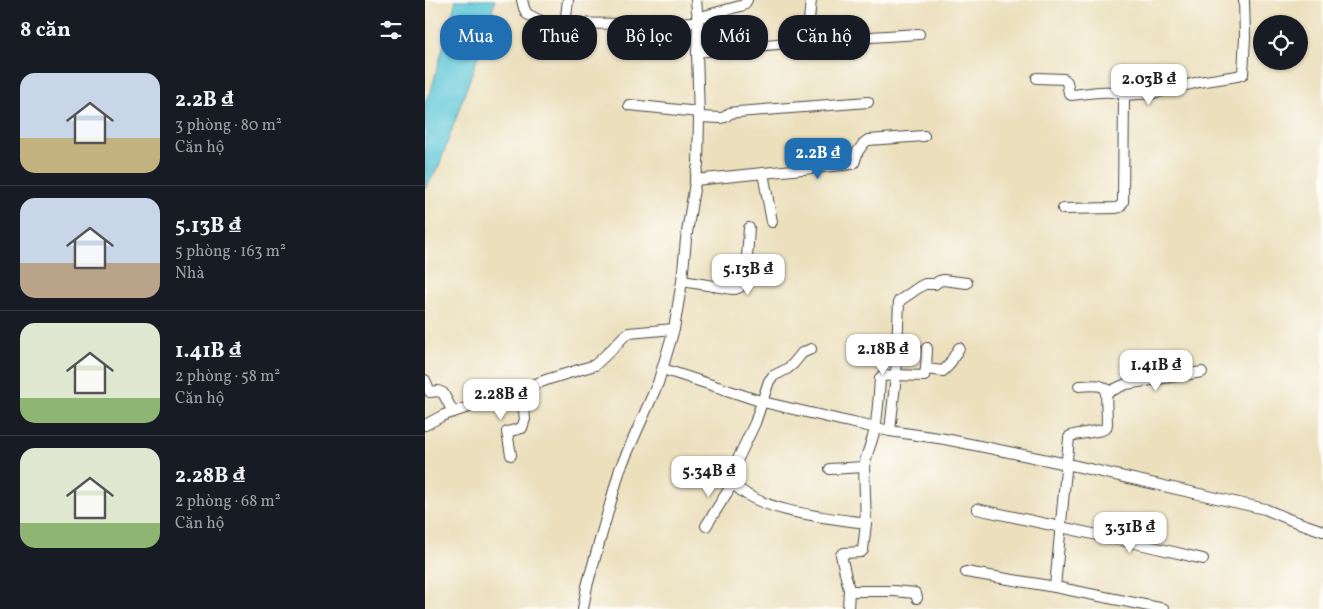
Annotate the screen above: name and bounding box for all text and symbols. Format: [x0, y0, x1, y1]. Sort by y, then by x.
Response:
chip: Mua [440, 15, 512, 60]
chip: Thuê [522, 15, 597, 60]
chip: Bộ lọc [607, 15, 691, 60]
chip: Mới [701, 15, 768, 60]
chip: Căn hộ [778, 15, 870, 60]
map controls [1253, 15, 1308, 70]
button: locate [1253, 15, 1308, 70]
text: 8 căn [20, 16, 71, 45]
icon: filters [377, 16, 405, 44]
pin: 2.03B ₫ [1103, 64, 1195, 106]
text: 2.03B ₫ [1122, 69, 1176, 91]
text: 2.2B ₫ [175, 86, 234, 115]
icon: home [60, 93, 120, 153]
text: 3 phòng · 80 m² [175, 115, 282, 137]
text: Căn hộ [175, 137, 224, 159]
pin: 2.2B ₫ [777, 138, 859, 180]
text: 2.2B ₫ [796, 143, 840, 165]
text: 5.13B ₫ [175, 212, 241, 241]
icon: home [60, 218, 120, 278]
text: 5 phòng · 163 m² [175, 241, 286, 263]
pin: 5.13B ₫ [702, 254, 794, 296]
text: 5.13B ₫ [723, 259, 773, 281]
text: Nhà [175, 263, 204, 285]
pin: 2.18B ₫ [837, 334, 929, 376]
text: 1.41B ₫ [175, 337, 242, 366]
text: 2.18B ₫ [857, 339, 909, 361]
icon: home [60, 343, 120, 403]
pin: 1.41B ₫ [1110, 350, 1202, 392]
text: 1.41B ₫ [1131, 355, 1181, 377]
text: 2 phòng · 58 m² [175, 366, 280, 388]
pin: 2.28B ₫ [455, 378, 547, 421]
text: 2.28B ₫ [474, 384, 528, 406]
text: Căn hộ [175, 388, 224, 410]
pin: 5.34B ₫ [663, 456, 755, 498]
text: 5.34B ₫ [682, 461, 736, 483]
text: 2.28B ₫ [175, 462, 245, 491]
icon: home [60, 468, 120, 528]
text: 2 phòng · 68 m² [175, 491, 281, 513]
pin: 3.31B ₫ [1084, 512, 1176, 554]
text: Căn hộ [175, 513, 224, 535]
text: 3.31B ₫ [1105, 517, 1155, 539]

